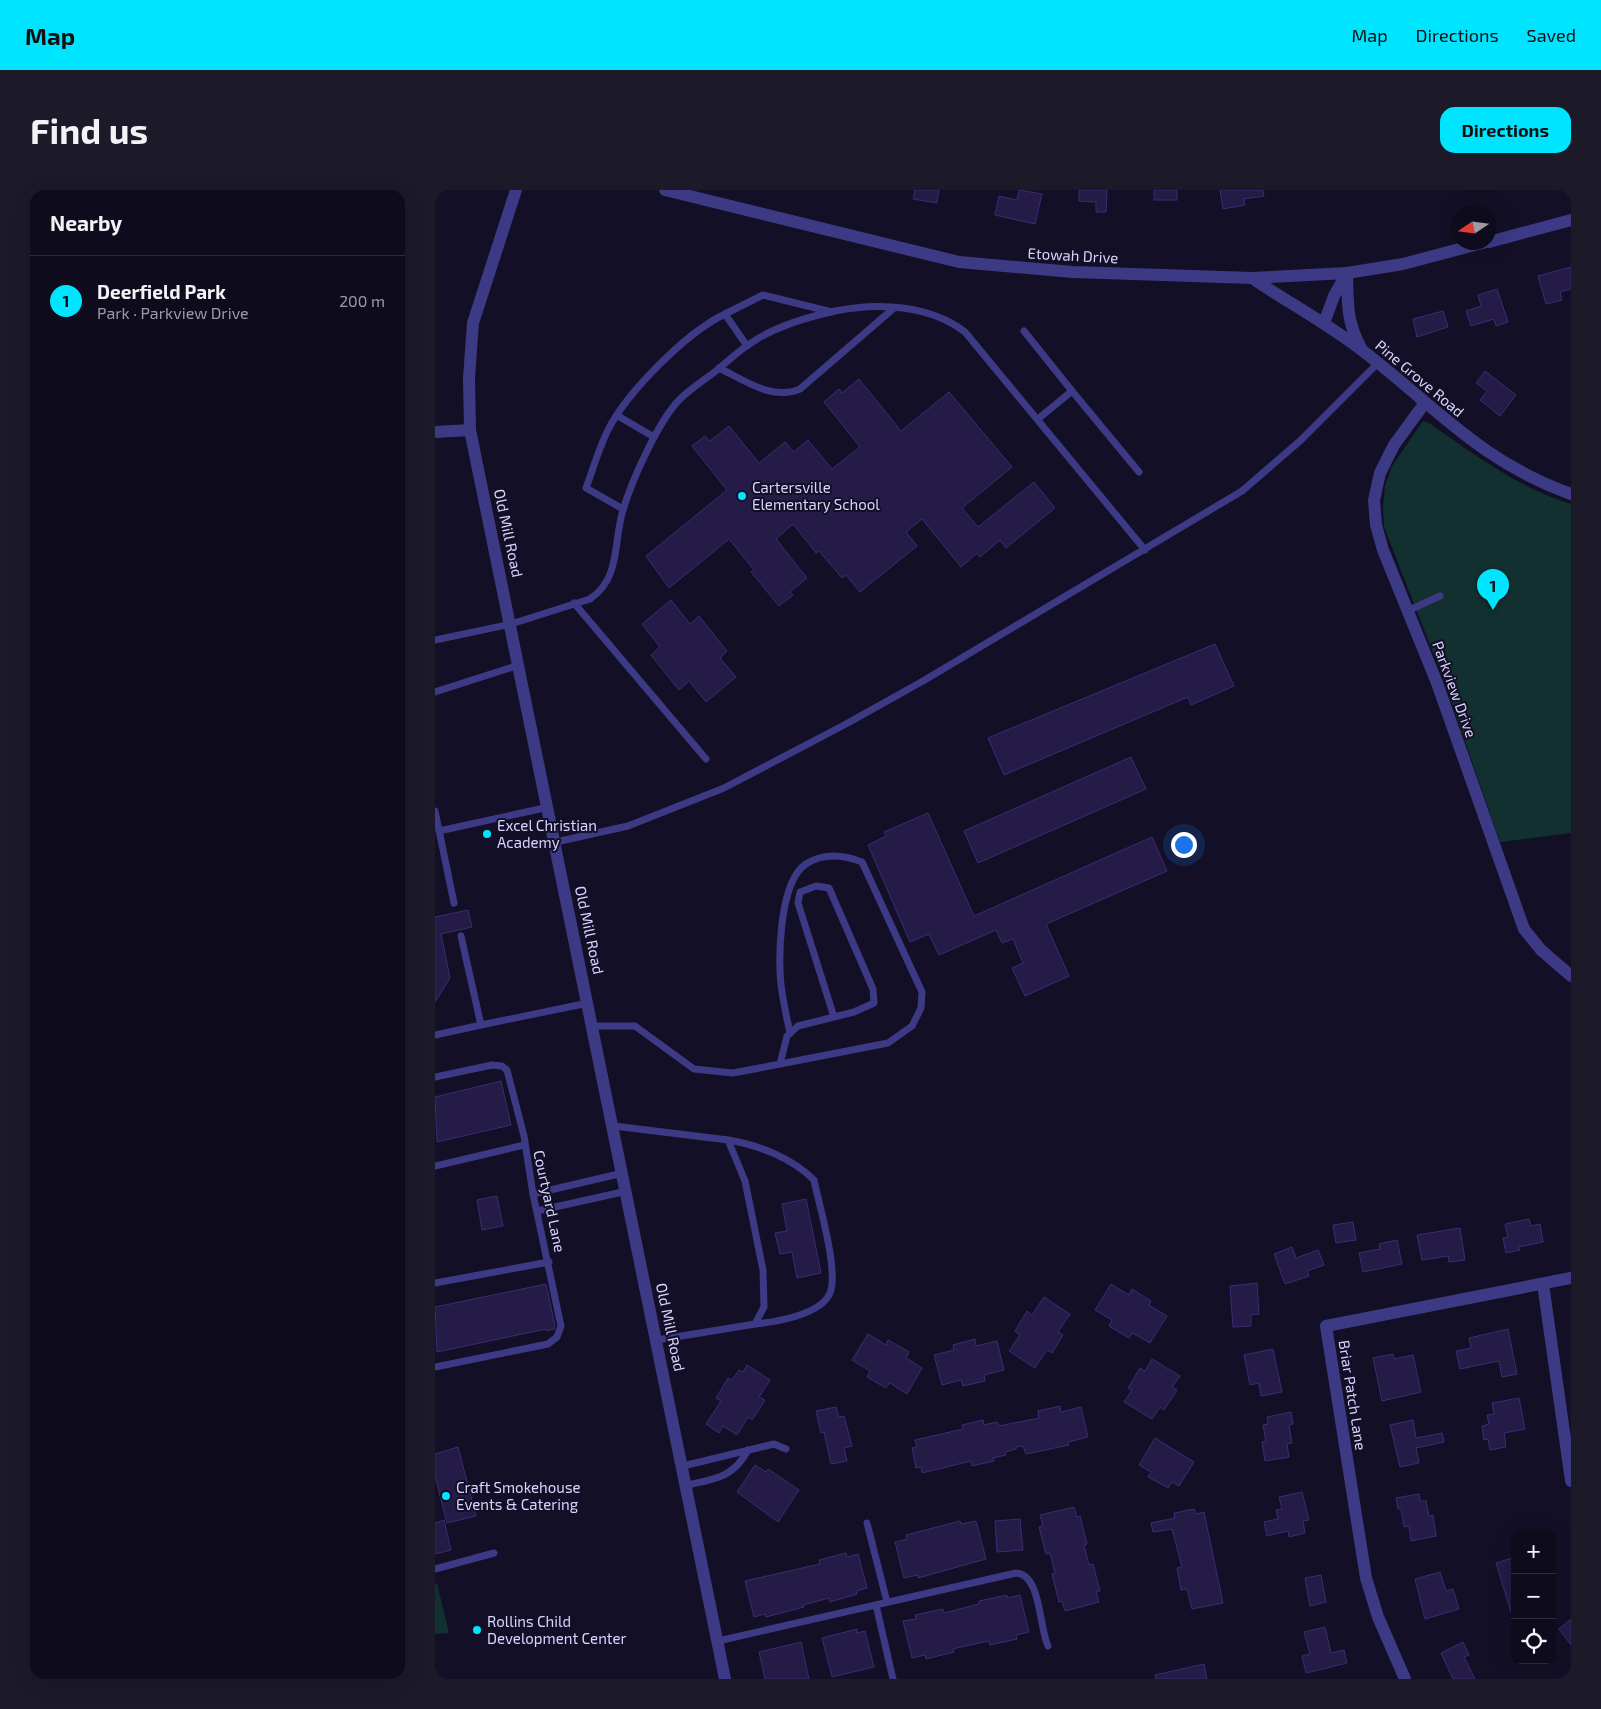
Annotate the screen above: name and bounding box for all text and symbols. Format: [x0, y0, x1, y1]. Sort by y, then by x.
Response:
text: Map [25, 21, 75, 50]
text: Map [1351, 24, 1388, 46]
text: Directions [1416, 24, 1499, 46]
text: Saved [1527, 24, 1576, 46]
button: Directions [1440, 107, 1571, 153]
text: Find us [30, 109, 148, 151]
north arrow [1451, 205, 1496, 250]
text: Nearby [50, 210, 122, 235]
street label: Etowah Drive [1027, 244, 1119, 266]
text: Deerfield Park [97, 280, 226, 303]
text: 1 [63, 291, 69, 310]
text: 200 m [339, 291, 385, 310]
text: Park · Parkview Drive [97, 303, 249, 322]
street label: Pine Grove Road [1372, 336, 1468, 420]
place label: Cartersville Elementary School [752, 478, 880, 513]
street label: Old Mill Road [491, 487, 527, 579]
marker: Cartersville Elementary School [736, 490, 748, 502]
pin: 1 [1477, 569, 1509, 610]
street label: Parkview Drive [1429, 638, 1481, 740]
place label: Excel Christian Academy [497, 816, 597, 851]
marker: Excel Christian Academy [481, 828, 493, 840]
your location [1171, 832, 1197, 858]
street label: Old Mill Road [572, 884, 608, 976]
street label: Courtyard Lane [530, 1148, 570, 1254]
street label: Old Mill Road [653, 1281, 689, 1373]
street label: Briar Patch Lane [1335, 1339, 1371, 1451]
place label: Craft Smokehouse Events & Catering [456, 1478, 581, 1513]
marker: Craft Smokehouse Events & Catering [440, 1490, 452, 1502]
map controls [1511, 1529, 1556, 1664]
button: + [1511, 1529, 1556, 1574]
button: − [1511, 1574, 1556, 1619]
place label: Rollins Child Development Center [487, 1612, 627, 1647]
button: locate [1511, 1619, 1556, 1664]
marker: Rollins Child Development Center [471, 1624, 483, 1636]

